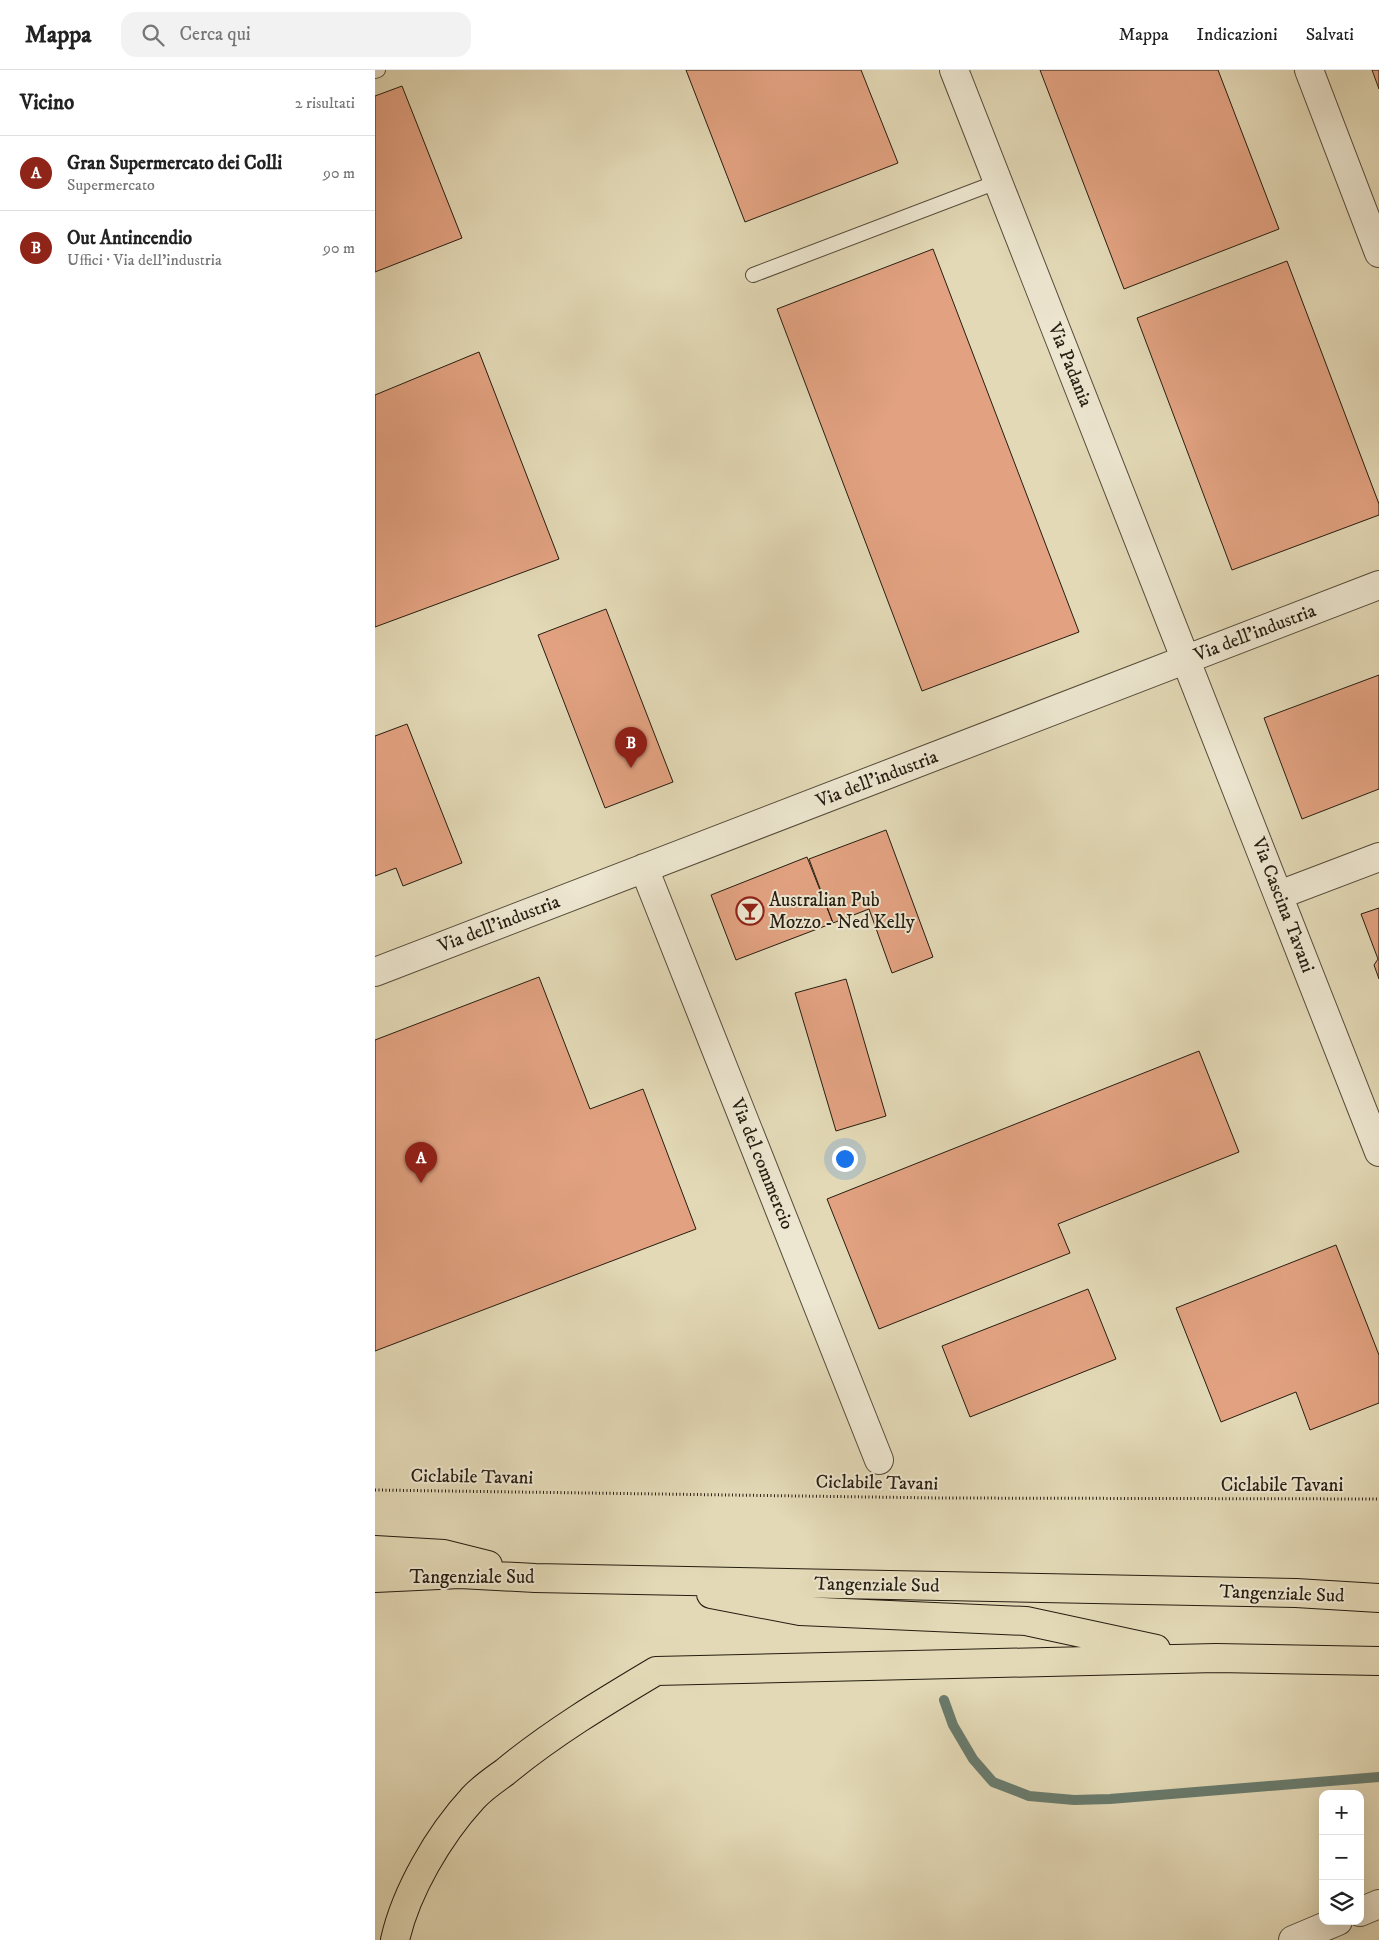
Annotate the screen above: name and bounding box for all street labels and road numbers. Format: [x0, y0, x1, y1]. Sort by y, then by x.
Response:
street label: Via Padania [1042, 319, 1097, 410]
street label: Via dell'industria [1190, 599, 1319, 667]
street label: Via dell'industria [812, 745, 941, 813]
street label: Via Cascina Tavani [1246, 833, 1319, 976]
street label: Via dell'industria [434, 890, 563, 958]
street label: Via del commercio [725, 1094, 799, 1233]
street label: Ciclabile Tavani [410, 1464, 534, 1490]
street label: Ciclabile Tavani [815, 1470, 939, 1496]
street label: Ciclabile Tavani [1221, 1474, 1343, 1497]
street label: Tangenziale Sud [409, 1566, 535, 1589]
street label: Tangenziale Sud [814, 1572, 940, 1598]
street label: Tangenziale Sud [1219, 1580, 1345, 1608]

